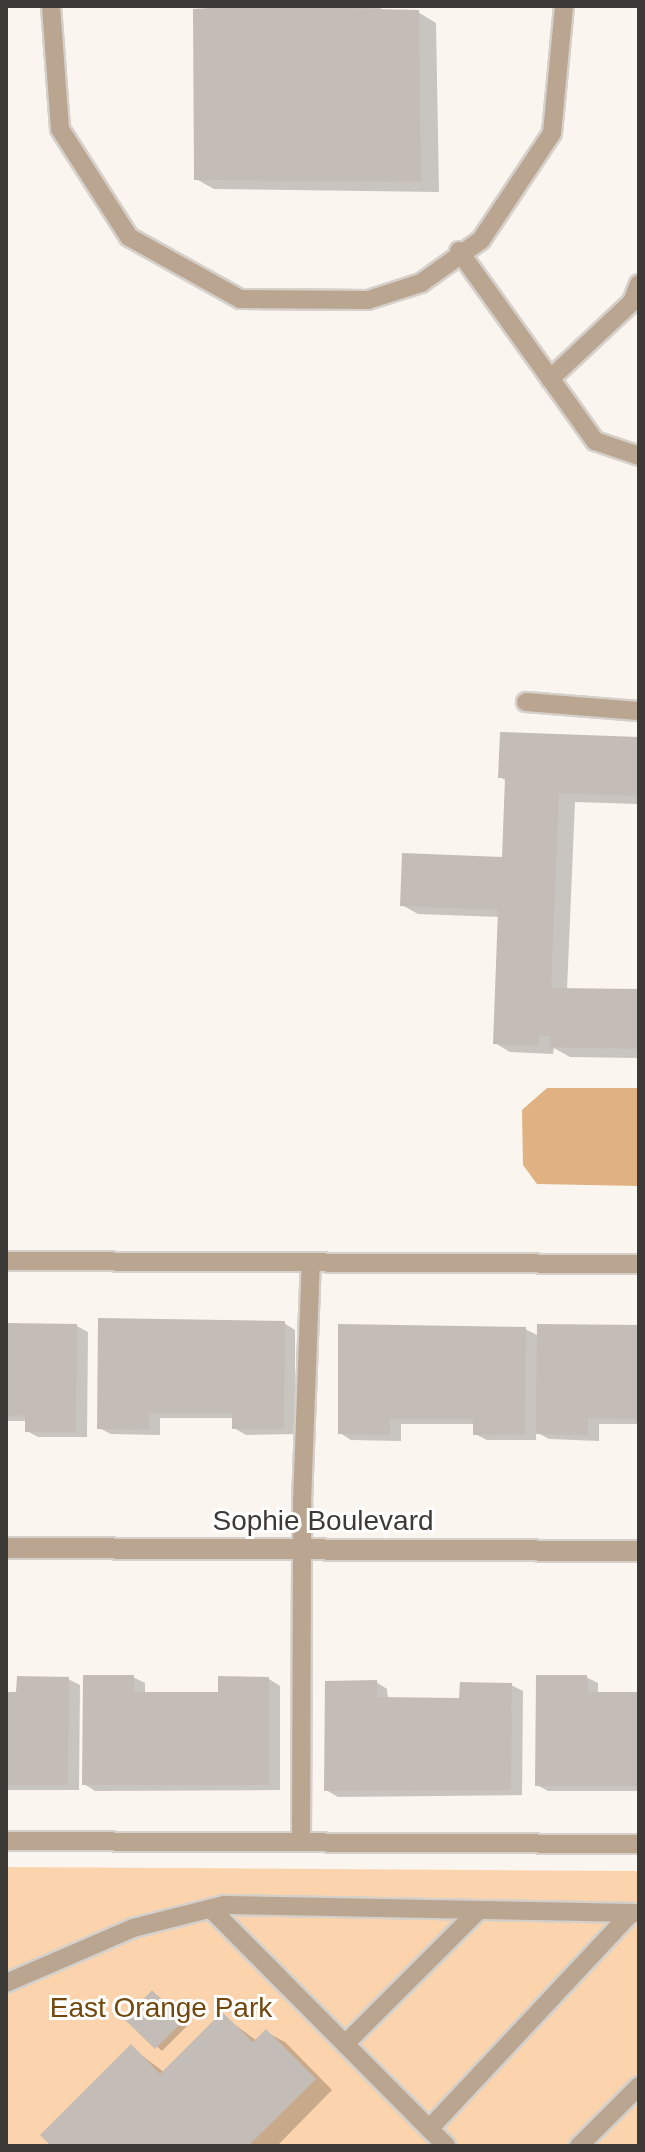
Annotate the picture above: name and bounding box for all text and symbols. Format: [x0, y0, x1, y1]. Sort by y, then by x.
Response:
street label: Sophie Boulevard [212, 1504, 434, 1538]
park label: East Orange Park [50, 1991, 272, 2025]

